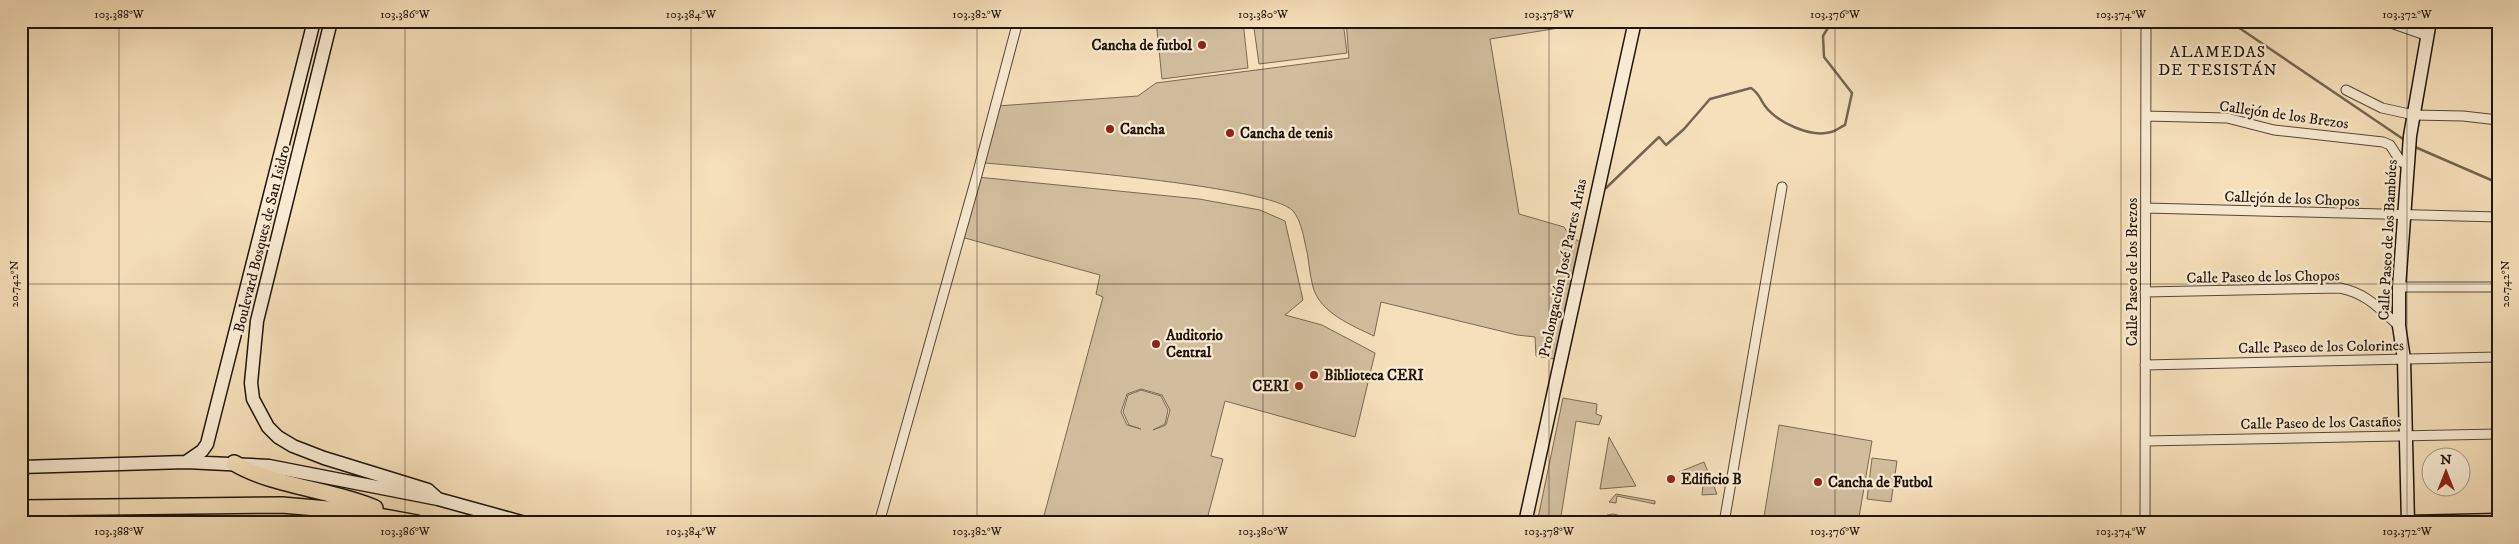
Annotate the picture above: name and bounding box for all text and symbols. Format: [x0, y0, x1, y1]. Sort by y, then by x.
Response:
text: 103.388°W [94, 7, 145, 22]
text: 103.386°W [380, 7, 431, 22]
text: 103.384°W [666, 7, 717, 22]
text: 103.382°W [952, 7, 1003, 22]
text: 103.380°W [1238, 7, 1289, 22]
text: 103.378°W [1524, 7, 1575, 22]
text: 103.376°W [1810, 7, 1861, 22]
text: 103.374°W [2096, 7, 2147, 22]
text: 103.372°W [2382, 7, 2433, 22]
place label: Cancha de futbol [1091, 36, 1192, 55]
marker: Cancha de futbol [1196, 39, 1208, 51]
district label: ALAMEDAS DE TESISTÁN [2158, 42, 2278, 80]
street label: Callejón de los Brezos [2218, 97, 2350, 133]
place label: Cancha [1120, 120, 1165, 139]
marker: Cancha [1104, 123, 1116, 135]
place label: Cancha de tenis [1240, 124, 1333, 143]
marker: Cancha de tenis [1224, 127, 1236, 139]
street label: Boulevard Bosques de San Isidro [230, 143, 294, 335]
street label: Calle Paseo de los Bambúes [2374, 159, 2402, 321]
street label: Prolongación José Parres Arias [1535, 177, 1591, 359]
street label: Callejón de los Chopos [2224, 187, 2360, 211]
street label: Calle Paseo de los Brezos [2123, 198, 2142, 346]
text: 20.742°N [7, 260, 22, 308]
text: 20.742°N [2498, 260, 2513, 308]
street label: Calle Paseo de los Chopos [2186, 266, 2340, 288]
place label: Auditorio Central [1165, 326, 1224, 362]
street label: Calle Paseo de los Colorines [2238, 336, 2404, 358]
marker: Auditorio Central [1150, 338, 1162, 350]
place label: Biblioteca CERI [1324, 366, 1424, 385]
marker: Biblioteca CERI [1308, 369, 1320, 381]
place label: CERI [1252, 377, 1289, 396]
marker: CERI [1293, 380, 1305, 392]
street label: Calle Paseo de los Castaños [2240, 412, 2402, 434]
north arrow [2422, 446, 2472, 496]
text: N [2440, 451, 2452, 469]
place label: Edificio B [1681, 470, 1742, 489]
marker: Edificio B [1665, 473, 1677, 485]
place label: Cancha de Futbol [1828, 473, 1933, 492]
marker: Cancha de Futbol [1812, 476, 1824, 488]
text: 103.388°W [94, 524, 145, 539]
text: 103.386°W [380, 524, 431, 539]
text: 103.384°W [666, 524, 717, 539]
text: 103.382°W [952, 524, 1003, 539]
text: 103.380°W [1238, 524, 1289, 539]
text: 103.378°W [1524, 524, 1575, 539]
text: 103.376°W [1810, 524, 1861, 539]
text: 103.374°W [2096, 524, 2147, 539]
text: 103.372°W [2382, 524, 2433, 539]

